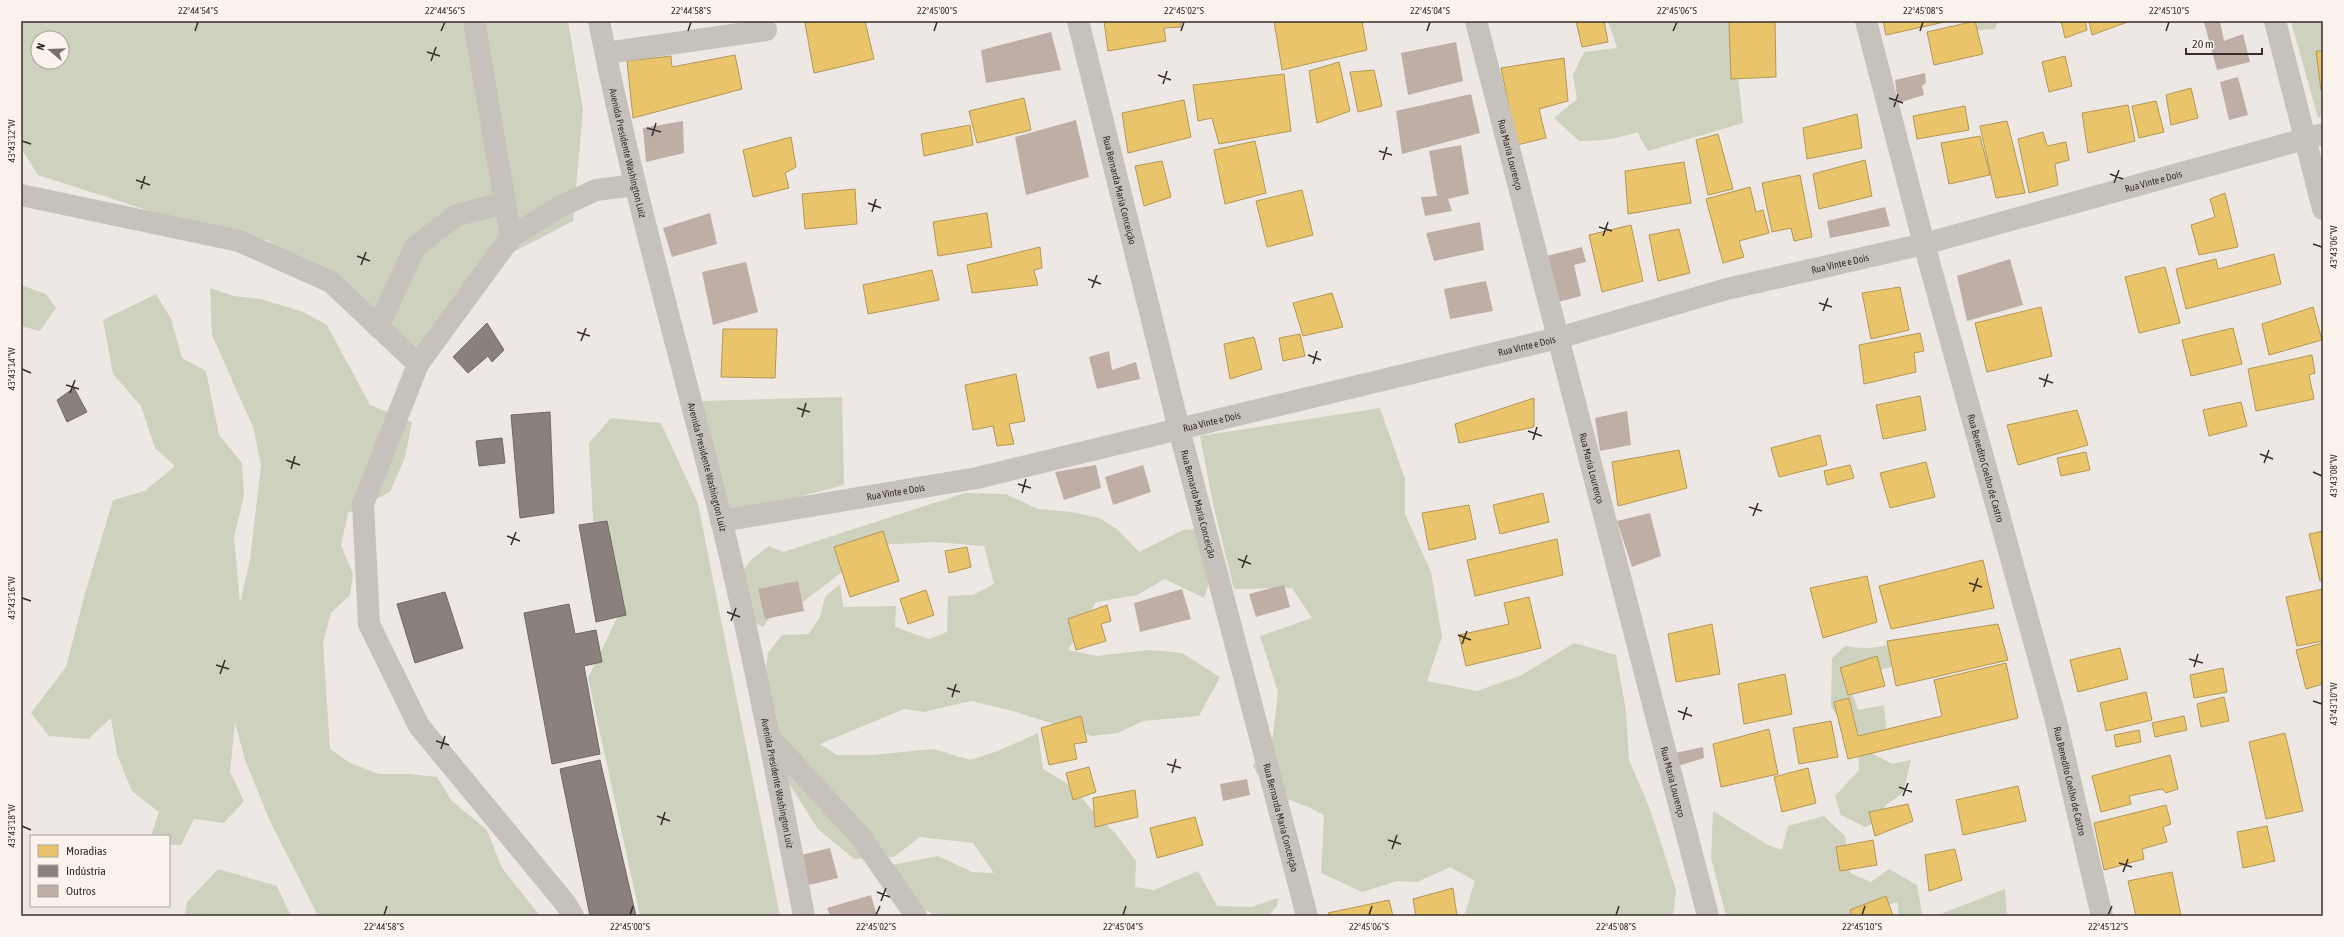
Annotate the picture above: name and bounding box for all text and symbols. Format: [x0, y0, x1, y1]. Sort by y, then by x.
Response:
text: 22°44'54"S [178, 5, 218, 16]
text: 22°44'56"S [425, 5, 465, 16]
text: 22°44'58"S [671, 5, 711, 16]
text: 22°45'00"S [917, 5, 957, 16]
text: 22°45'02"S [1164, 5, 1204, 16]
text: 22°45'04"S [1410, 5, 1450, 16]
text: 22°45'06"S [1657, 5, 1697, 16]
text: 22°45'08"S [1903, 5, 1943, 16]
text: 22°45'10"S [2149, 5, 2189, 16]
north arrow [30, 30, 70, 70]
scale bar [2186, 30, 2262, 56]
text: 20 m [2192, 37, 2214, 51]
text: N [34, 42, 47, 52]
street label: Avenida Presidente Washington Luiz [608, 87, 649, 219]
street label: Rua Maria Lourenço [1496, 118, 1525, 191]
text: 43°43'12"W [6, 119, 17, 163]
street label: Rua Bernarda Maria Conceição [1101, 134, 1139, 246]
street label: Rua Vinte e Dois [2123, 168, 2183, 194]
text: 43°43'06"W [2328, 225, 2339, 269]
street label: Rua Vinte e Dois [1810, 251, 1870, 275]
street label: Rua Vinte e Dois [1497, 333, 1557, 358]
text: 43°43'14"W [6, 347, 17, 391]
street label: Avenida Presidente Washington Luiz [686, 401, 729, 533]
street label: Rua Vinte e Dois [1182, 409, 1242, 433]
street label: Rua Benedito Coelho de Castro [1966, 413, 2006, 524]
street label: Rua Maria Lourenço [1577, 432, 1606, 505]
street label: Rua Bernarda Maria Conceição [1179, 449, 1218, 560]
text: 43°43'08"W [2328, 454, 2339, 498]
street label: Rua Vinte e Dois [866, 481, 926, 502]
text: 43°43'16"W [6, 576, 17, 620]
text: 43°43'10"W [2328, 682, 2339, 726]
street label: Avenida Presidente Washington Luiz [760, 717, 796, 849]
street label: Rua Benedito Coelho de Castro [2052, 725, 2088, 837]
street label: Rua Maria Lourenço [1659, 745, 1688, 819]
street label: Rua Bernarda Maria Conceição [1262, 762, 1301, 873]
text: 43°43'18"W [6, 804, 17, 848]
legend [30, 835, 170, 907]
text: Moradias [66, 844, 107, 858]
text: Indústria [66, 864, 106, 878]
text: Outros [66, 884, 96, 898]
text: 22°44'58"S [364, 921, 404, 932]
text: 22°45'00"S [610, 921, 650, 932]
text: 22°45'02"S [856, 921, 896, 932]
text: 22°45'04"S [1103, 921, 1143, 932]
text: 22°45'06"S [1349, 921, 1389, 932]
text: 22°45'08"S [1596, 921, 1636, 932]
text: 22°45'10"S [1842, 921, 1882, 932]
text: 22°45'12"S [2088, 921, 2128, 932]

